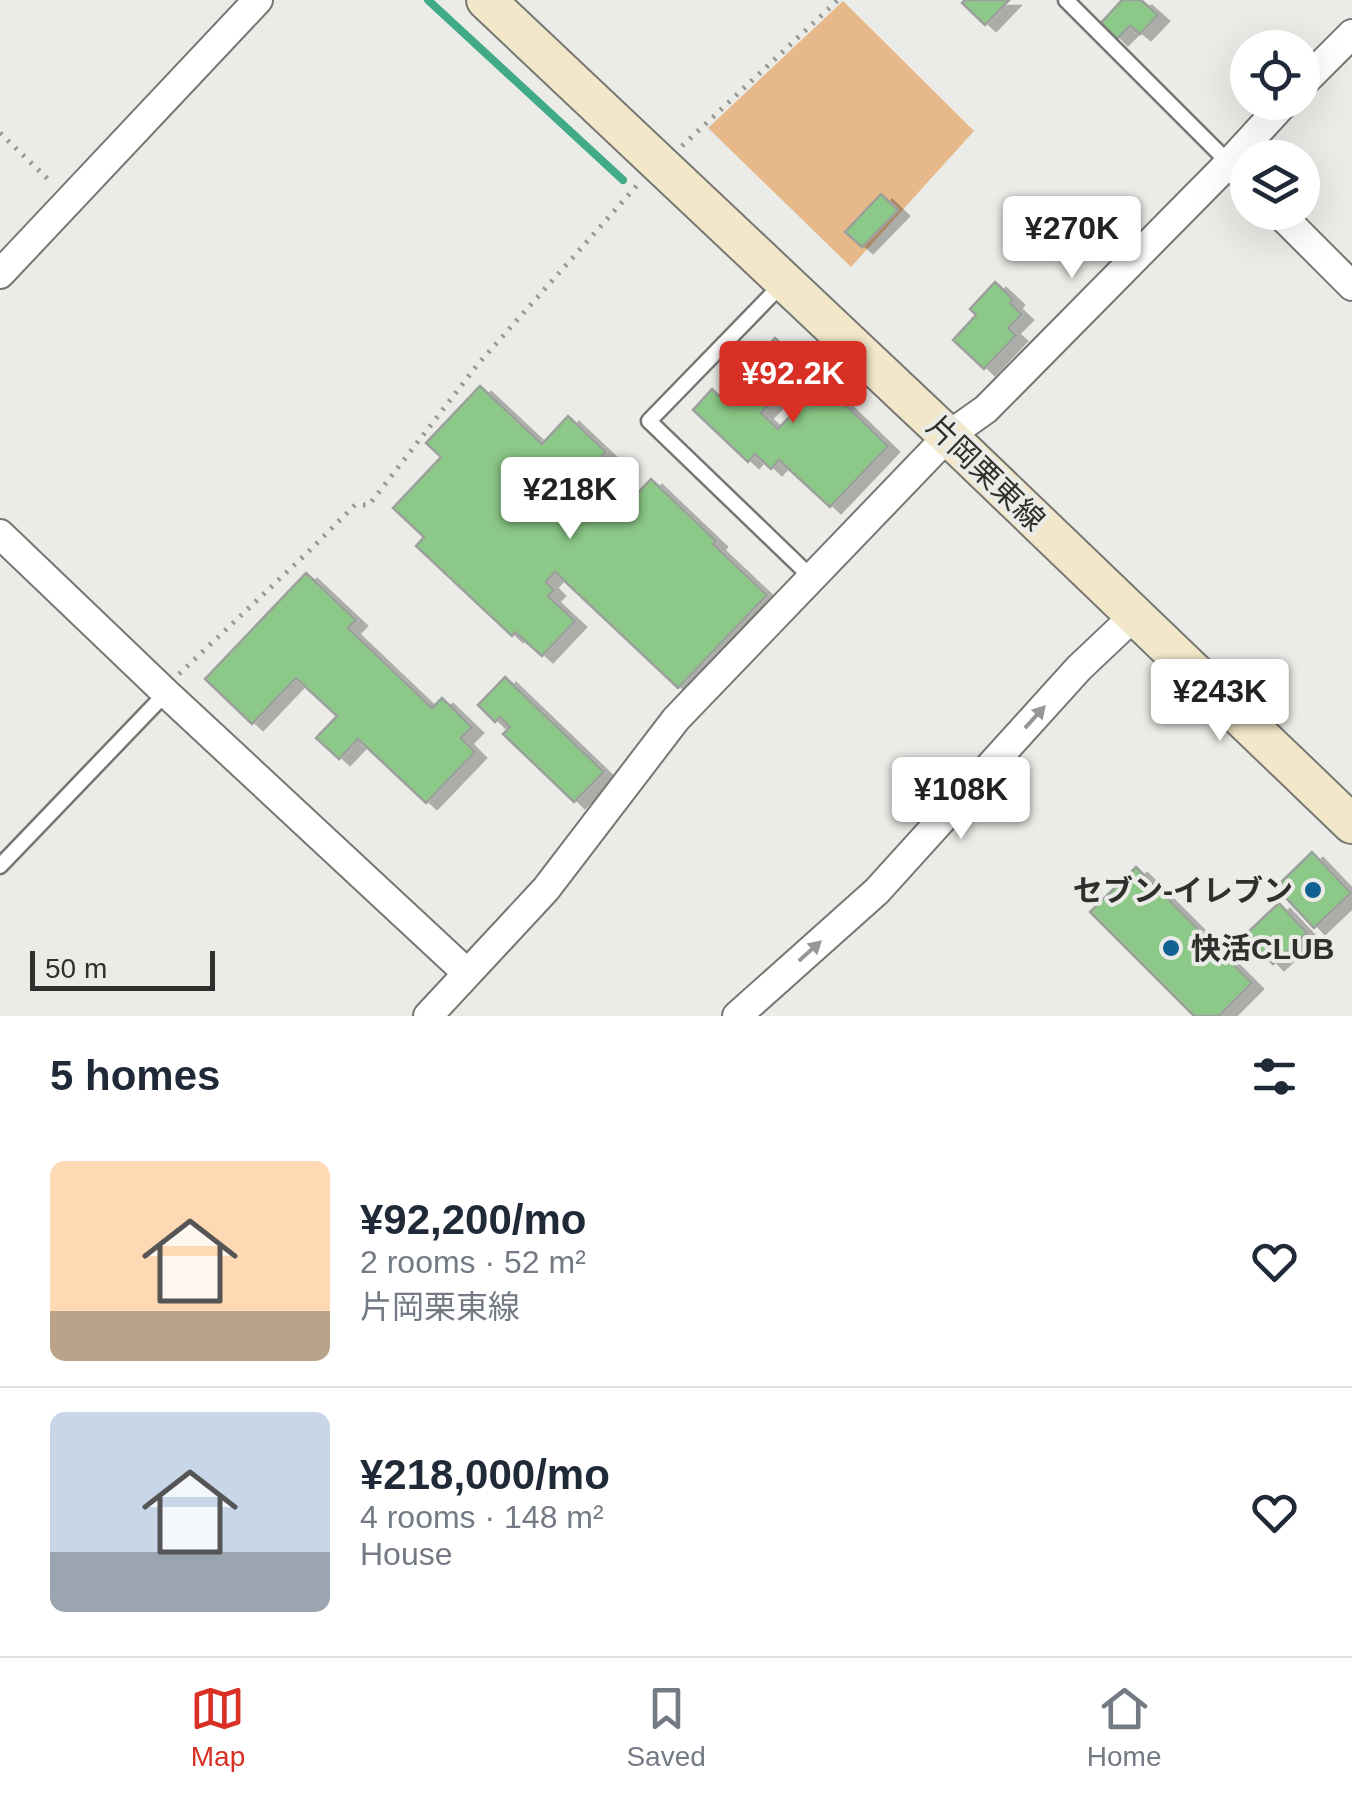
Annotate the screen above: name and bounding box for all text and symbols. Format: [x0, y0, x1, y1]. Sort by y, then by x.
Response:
map controls [1230, 30, 1320, 230]
button: locate [1230, 30, 1320, 120]
button: layers [1230, 140, 1320, 230]
pin: ¥270K [1002, 196, 1142, 281]
text: ¥270K [1025, 210, 1119, 246]
pin: ¥92.2K [712, 341, 874, 426]
text: ¥92.2K [741, 355, 845, 391]
street label: 片岡栗東線 [921, 409, 1051, 537]
pin: ¥218K [500, 457, 640, 542]
text: ¥218K [523, 471, 617, 507]
pin: ¥243K [1150, 659, 1290, 744]
text: ¥243K [1173, 673, 1267, 709]
one-way arrow [1023, 705, 1046, 729]
pin: ¥108K [891, 757, 1031, 842]
text: ¥108K [914, 771, 1008, 807]
place label: セブン-イレブン [1073, 874, 1293, 907]
marker: セブン-イレブン [1302, 879, 1324, 901]
place label: 快活CLUB [1191, 932, 1334, 965]
marker: 快活CLUB [1160, 937, 1182, 959]
one-way arrow [798, 940, 822, 963]
scale bar [30, 946, 215, 990]
text: 50 m [45, 953, 107, 984]
icon: filters [1247, 1049, 1302, 1104]
text: 5 homes [50, 1052, 220, 1099]
text: ¥92,200/mo [360, 1196, 587, 1243]
icon: home [130, 1201, 250, 1321]
icon: heart [1247, 1234, 1302, 1289]
text: 2 rooms · 52 m² [360, 1244, 586, 1280]
text: 片岡栗東線 [360, 1289, 520, 1325]
text: ¥218,000/mo [360, 1451, 610, 1498]
icon: home [130, 1452, 250, 1572]
icon: heart [1247, 1485, 1302, 1540]
text: 4 rooms · 148 m² [360, 1499, 604, 1535]
text: House [360, 1536, 453, 1572]
tab: Map [190, 1681, 245, 1773]
tab: Saved [626, 1681, 706, 1773]
tab: Home [1087, 1681, 1161, 1773]

